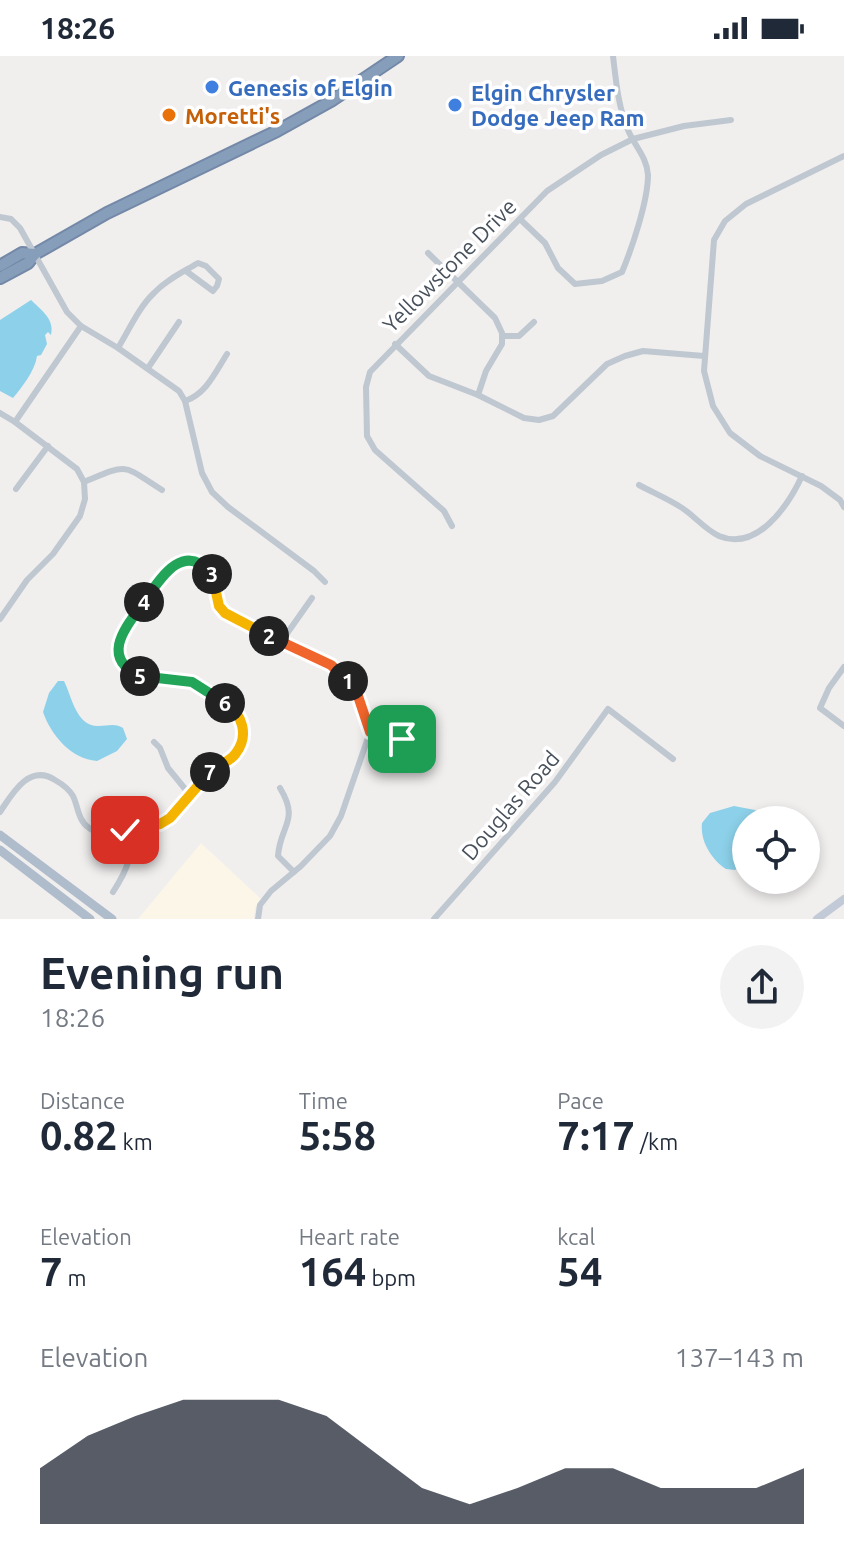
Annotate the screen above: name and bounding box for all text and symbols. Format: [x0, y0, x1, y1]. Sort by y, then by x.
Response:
text: 18:26 [40, 11, 115, 45]
place label: Genesis of Elgin [228, 75, 393, 100]
marker: Genesis of Elgin [203, 78, 221, 96]
place label: Elgin Chrysler Dodge Jeep Ram [471, 80, 644, 130]
marker: Elgin Chrysler Dodge Jeep Ram [446, 96, 464, 114]
place label: Moretti's [185, 103, 280, 128]
marker: Moretti's [160, 106, 178, 124]
street label: Yellowstone Drive [377, 193, 521, 337]
pin: 3 [192, 554, 232, 594]
text: 3 [206, 561, 218, 586]
pin: 4 [124, 582, 164, 622]
text: 4 [138, 589, 150, 614]
pin: 2 [249, 616, 289, 656]
text: 2 [263, 623, 275, 648]
pin: 5 [120, 656, 160, 696]
pin: 1 [328, 661, 368, 701]
text: 5 [134, 663, 146, 688]
text: 1 [342, 668, 354, 693]
pin: 6 [205, 683, 245, 723]
text: 6 [219, 690, 231, 715]
pin [368, 705, 436, 773]
icon: arrive [380, 717, 424, 761]
street label: Douglas Road [456, 745, 564, 865]
pin: 7 [190, 752, 230, 792]
text: 7 [204, 759, 216, 784]
pin [91, 796, 159, 864]
map controls [732, 806, 820, 894]
button: locate [732, 806, 820, 894]
icon: check [103, 808, 147, 852]
button: share [720, 945, 804, 1029]
text: Evening run [40, 948, 284, 997]
text: 18:26 [40, 1003, 105, 1032]
text: Distance [40, 1088, 125, 1113]
text: Time [299, 1088, 348, 1113]
text: Pace [557, 1088, 604, 1113]
text: 0.82 [40, 1113, 118, 1158]
text: 5:58 [299, 1113, 376, 1158]
text: 7:17 [557, 1113, 635, 1158]
text: km [118, 1129, 153, 1154]
text: /km [635, 1129, 678, 1154]
text: Elevation [40, 1224, 132, 1249]
text: Heart rate [299, 1224, 400, 1249]
text: kcal [557, 1224, 595, 1249]
text: 7 [40, 1249, 63, 1294]
text: 164 [299, 1249, 366, 1294]
text: 54 [557, 1249, 602, 1294]
text: m [63, 1265, 87, 1290]
text: bpm [366, 1265, 416, 1290]
text: Elevation [40, 1343, 148, 1372]
text: 137–143 m [675, 1343, 804, 1372]

